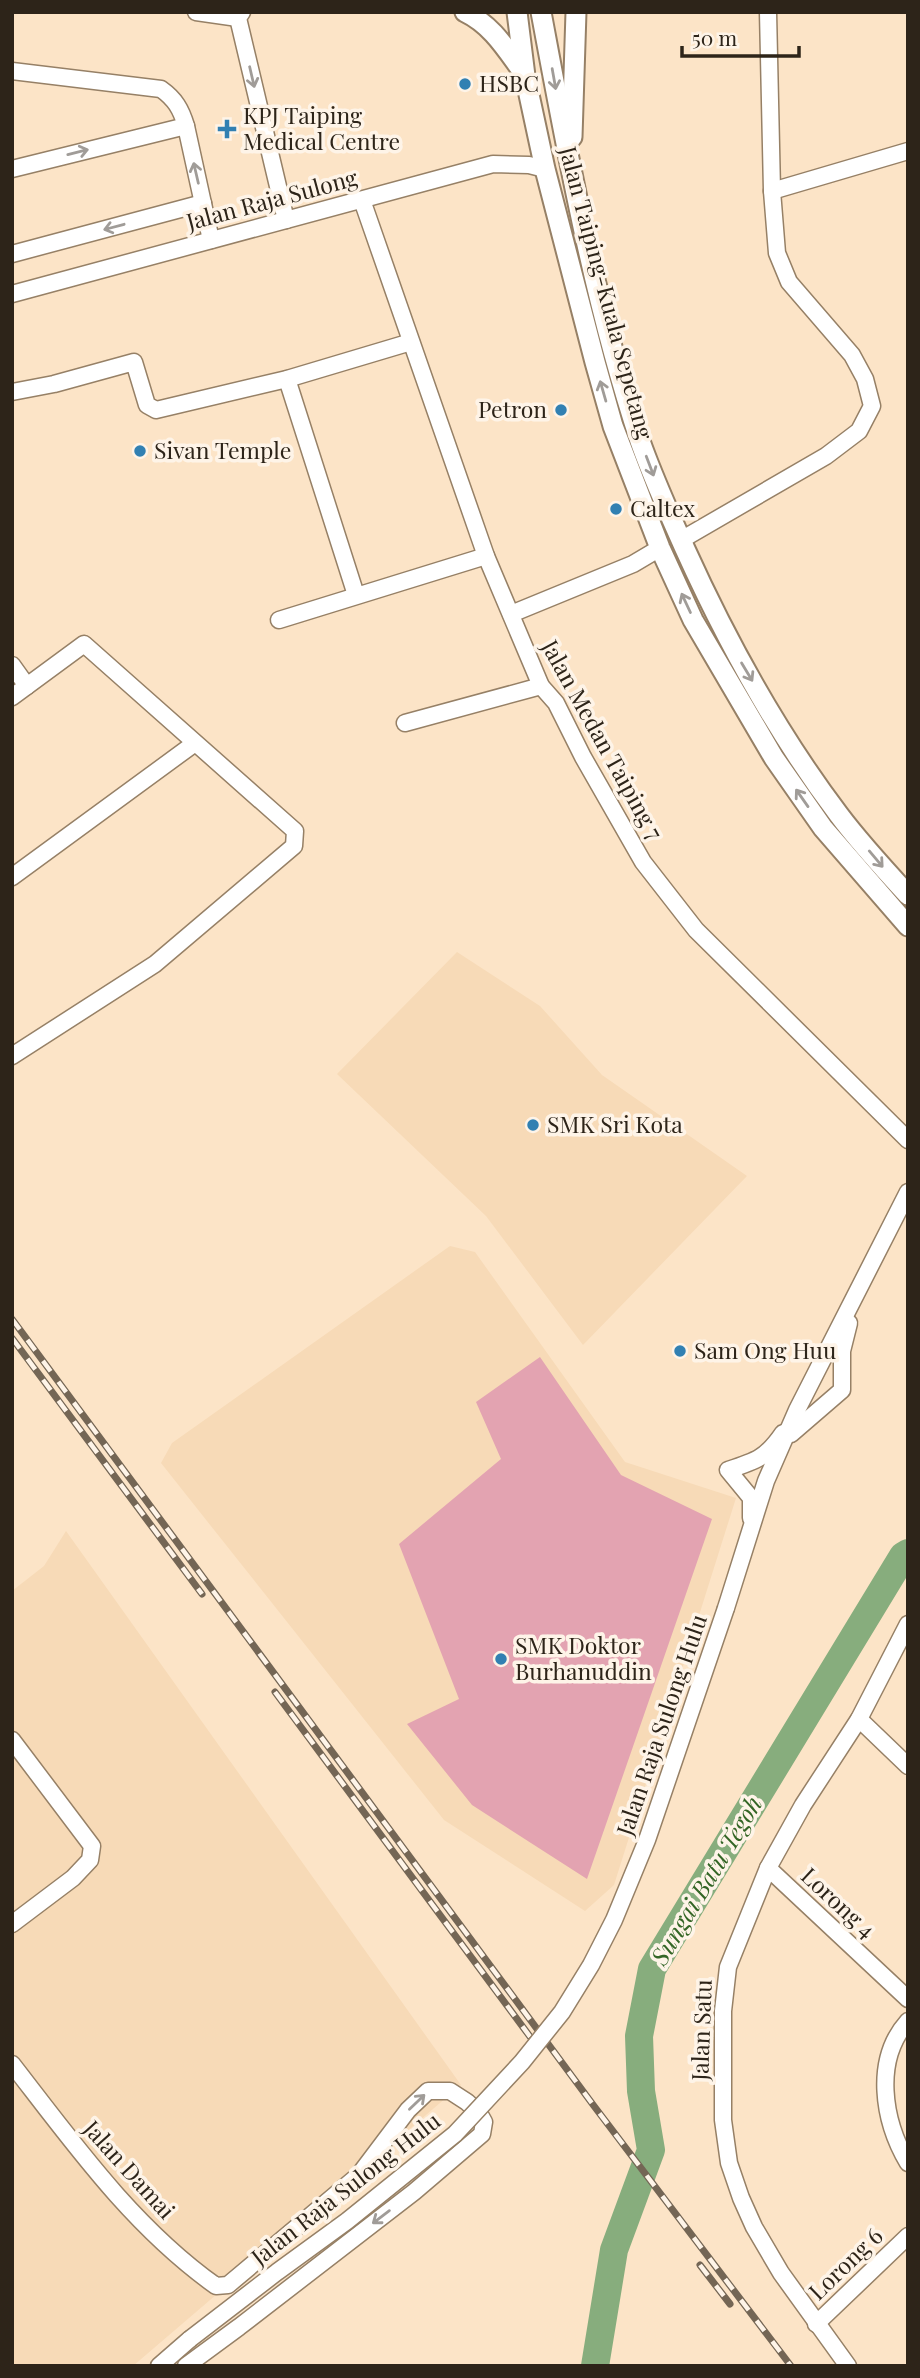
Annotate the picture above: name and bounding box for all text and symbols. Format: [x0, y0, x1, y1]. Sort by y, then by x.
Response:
scale bar [682, 14, 799, 58]
text: 50 m [692, 23, 738, 51]
one-way arrow [246, 65, 259, 88]
place label: HSBC [479, 67, 539, 98]
one-way arrow [547, 67, 561, 90]
marker: HSBC [457, 76, 473, 92]
place label: KPJ Taiping Medical Centre [243, 99, 400, 156]
marker: KPJ Taiping Medical Centre [217, 119, 237, 139]
street label: Jalan Taiping-Kuala Sepetang [553, 142, 662, 443]
one-way arrow [67, 145, 89, 158]
street label: Jalan Raja Sulong [182, 161, 360, 237]
one-way arrow [189, 163, 202, 185]
one-way arrow [103, 221, 125, 234]
one-way arrow [596, 380, 609, 402]
place label: Petron [478, 393, 547, 424]
marker: Petron [553, 402, 569, 418]
place label: Sivan Temple [154, 434, 291, 465]
marker: Sivan Temple [132, 443, 148, 459]
one-way arrow [644, 455, 657, 476]
place label: Caltex [630, 492, 695, 523]
marker: Caltex [608, 501, 624, 517]
one-way arrow [678, 593, 692, 614]
street label: Jalan Medan Taiping 7 [535, 633, 671, 845]
one-way arrow [740, 661, 754, 681]
one-way arrow [795, 789, 809, 808]
one-way arrow [868, 849, 884, 867]
place label: SMK Sri Kota [547, 1108, 683, 1139]
marker: SMK Sri Kota [525, 1117, 541, 1133]
place label: Sam Ong Huu [694, 1334, 836, 1365]
marker: Sam Ong Huu [672, 1343, 688, 1359]
street label: Jalan Raja Sulong Hulu [608, 1610, 713, 1840]
place label: SMK Doktor Burhanuddin [515, 1629, 652, 1686]
marker: SMK Doktor Burhanuddin [493, 1651, 509, 1667]
water label: Sungai Batu Tegoh [642, 1790, 768, 1971]
street label: Lorong 4 [795, 1860, 883, 1944]
street label: Jalan Satu [683, 1979, 718, 2082]
one-way arrow [408, 2093, 425, 2110]
street label: Jalan Raja Sulong Hulu [243, 2104, 446, 2272]
street label: Jalan Damai [77, 2112, 183, 2225]
one-way arrow [372, 2209, 390, 2224]
street label: Lorong 6 [801, 2220, 889, 2306]

